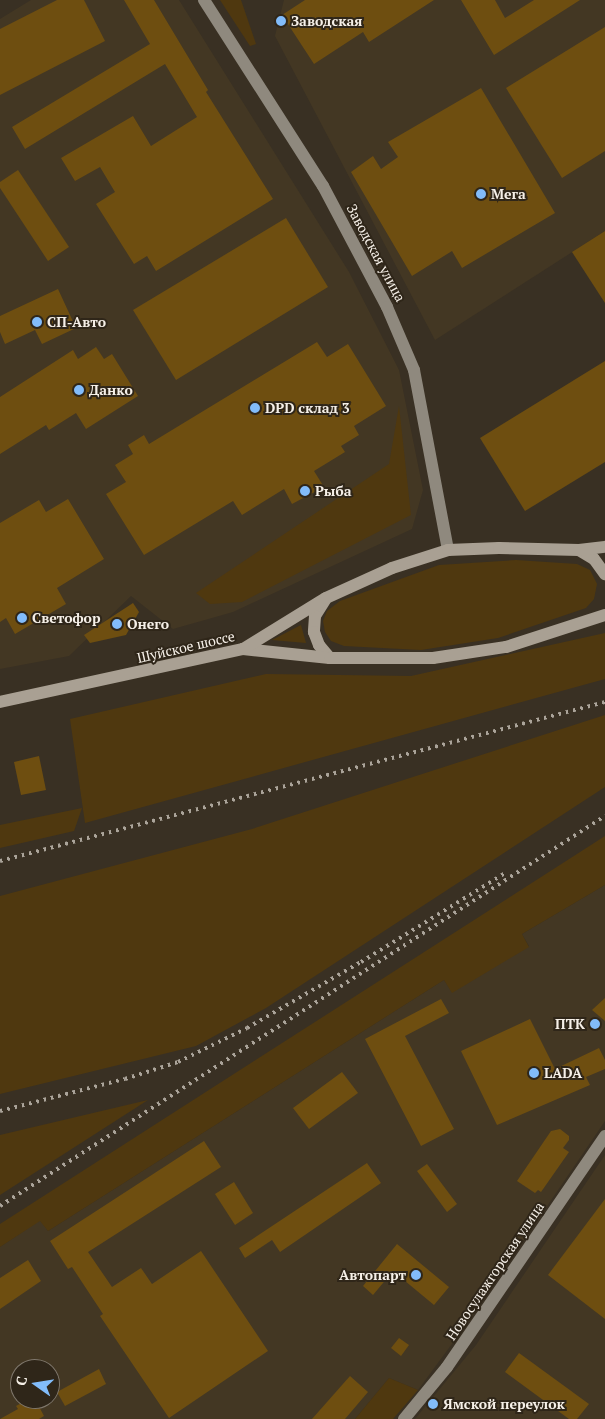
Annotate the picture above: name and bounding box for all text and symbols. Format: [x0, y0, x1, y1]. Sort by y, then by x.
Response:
place label: Заводская [291, 13, 362, 29]
marker: Заводская [275, 15, 287, 27]
place label: Мега [491, 186, 526, 202]
marker: Мега [475, 188, 487, 200]
street label: Заводская улица [343, 201, 409, 305]
place label: СП-Авто [47, 314, 106, 330]
marker: СП-Авто [31, 316, 43, 328]
place label: Данко [89, 382, 133, 398]
marker: Данко [73, 384, 85, 396]
place label: DPD склад 3 [265, 400, 350, 416]
marker: DPD склад 3 [249, 402, 261, 414]
place label: Рыба [315, 483, 351, 499]
marker: Рыба [299, 485, 311, 497]
place label: Светофор [32, 610, 100, 626]
marker: Светофор [16, 612, 28, 624]
place label: Онего [127, 616, 169, 632]
marker: Онего [111, 618, 123, 630]
street label: Шуйское шоссе [136, 628, 236, 666]
place label: ПТК [555, 1016, 585, 1032]
marker: ПТК [589, 1018, 601, 1030]
place label: LADA [544, 1065, 582, 1081]
marker: LADA [528, 1067, 540, 1079]
street label: Новосулажгорская улица [442, 1199, 548, 1343]
place label: Автопарт [339, 1267, 406, 1283]
marker: Автопарт [410, 1269, 422, 1281]
north arrow [10, 1359, 60, 1409]
text: С [11, 1374, 31, 1387]
place label: Ямской переулок [443, 1396, 565, 1412]
marker: Ямской переулок [427, 1398, 439, 1410]

